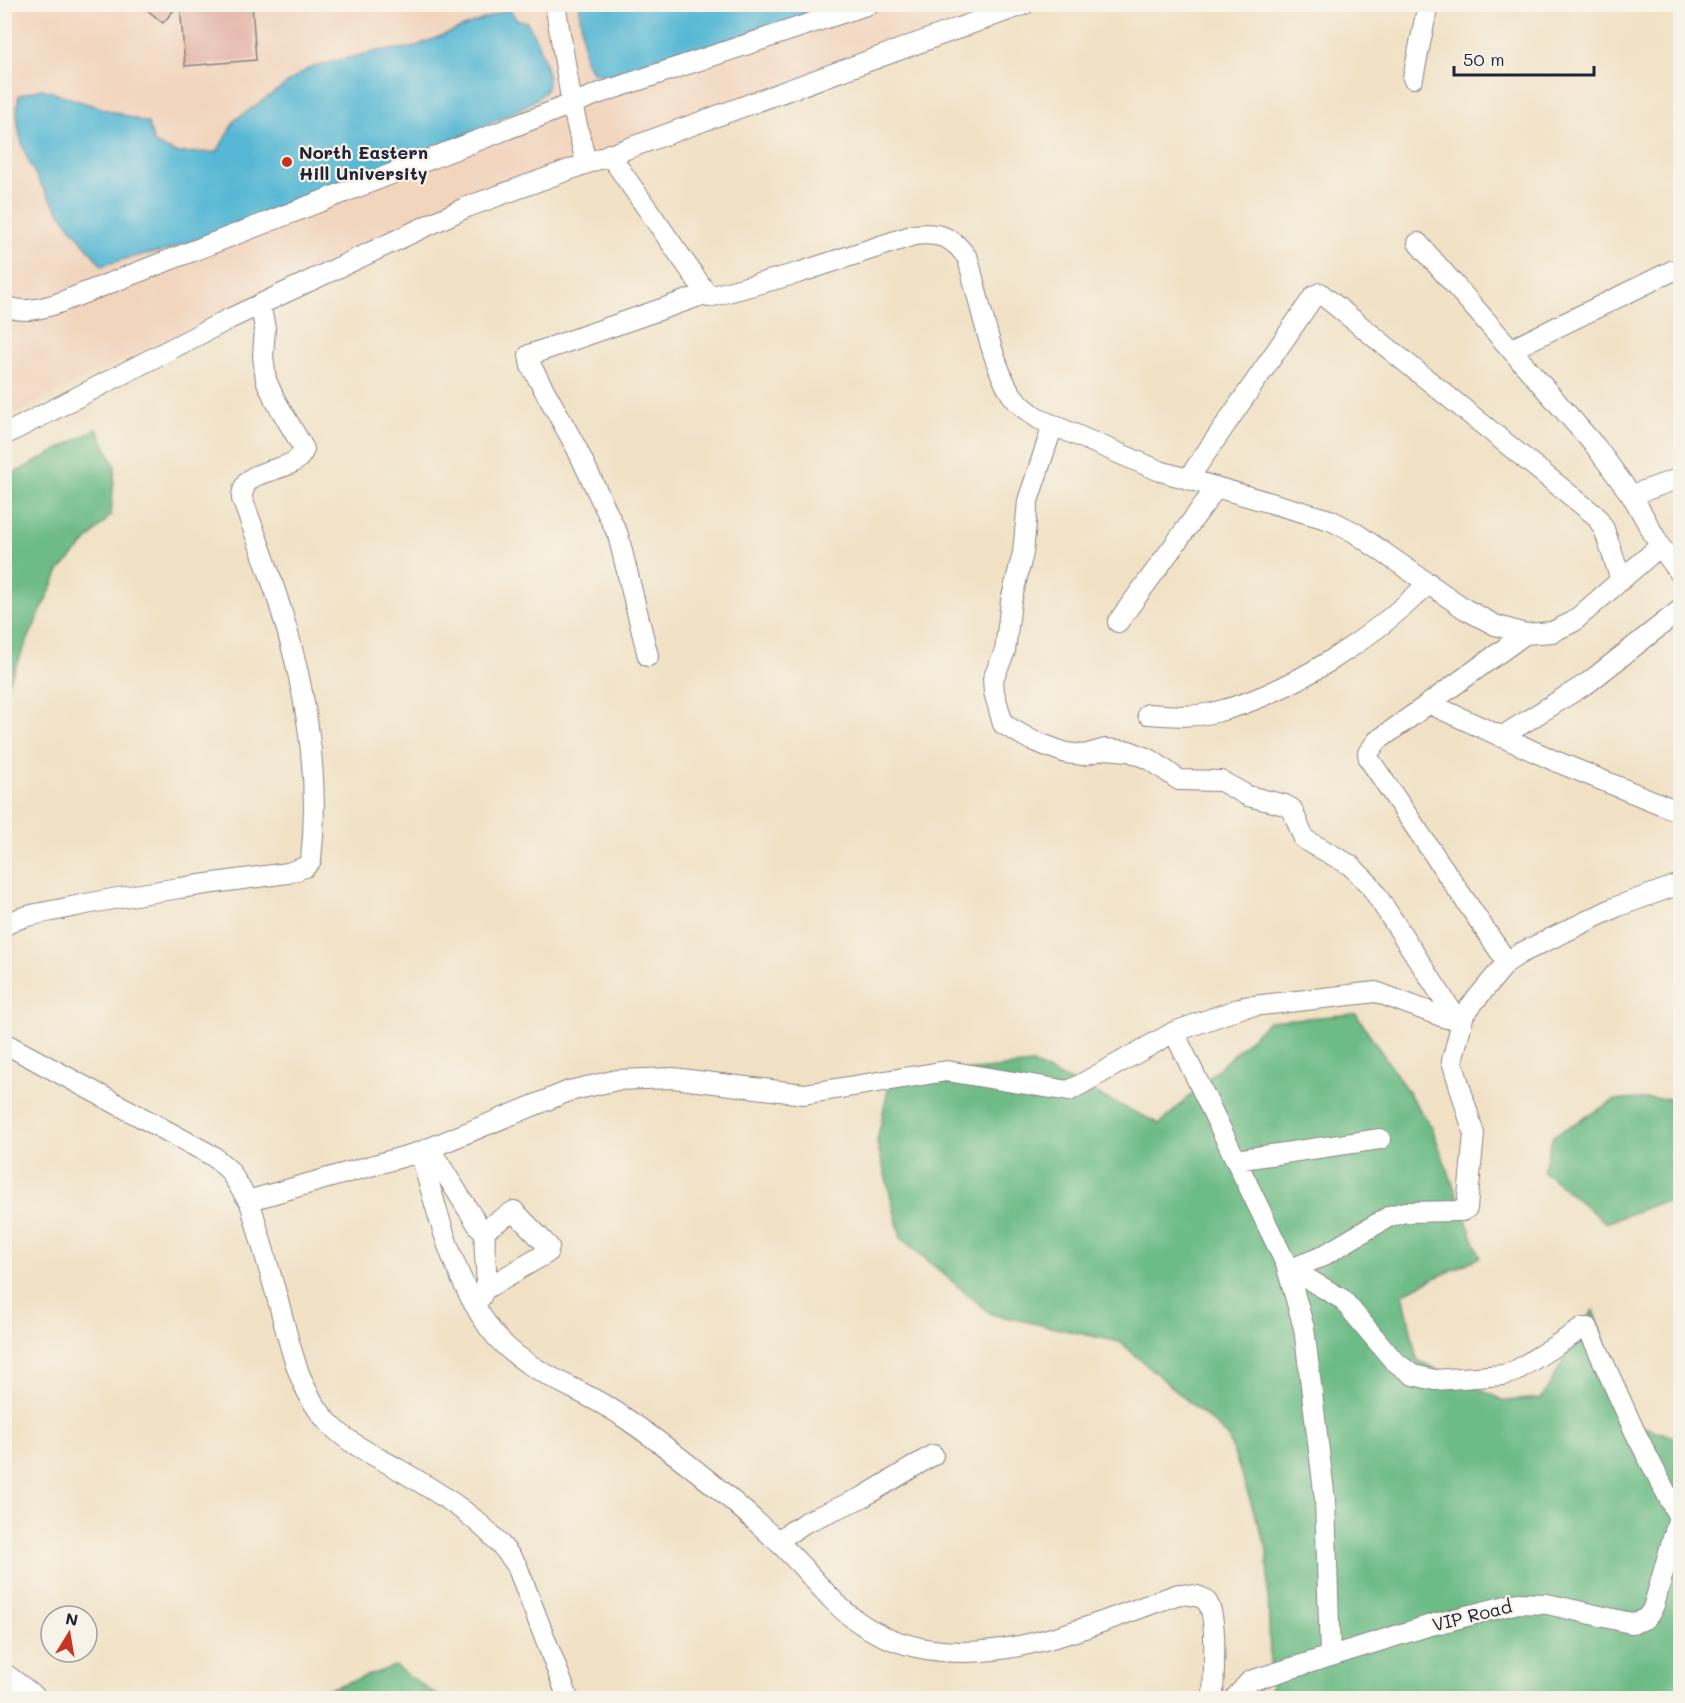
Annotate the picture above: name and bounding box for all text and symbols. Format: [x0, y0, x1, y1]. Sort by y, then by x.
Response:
scale bar [1454, 39, 1594, 77]
text: 50 m [1463, 47, 1505, 71]
place label: North Eastern Hill University [299, 140, 428, 185]
marker: North Eastern Hill University [280, 155, 294, 169]
street label: VIP Road [1430, 1594, 1514, 1636]
north arrow [39, 1604, 99, 1664]
text: N [64, 1607, 80, 1630]

